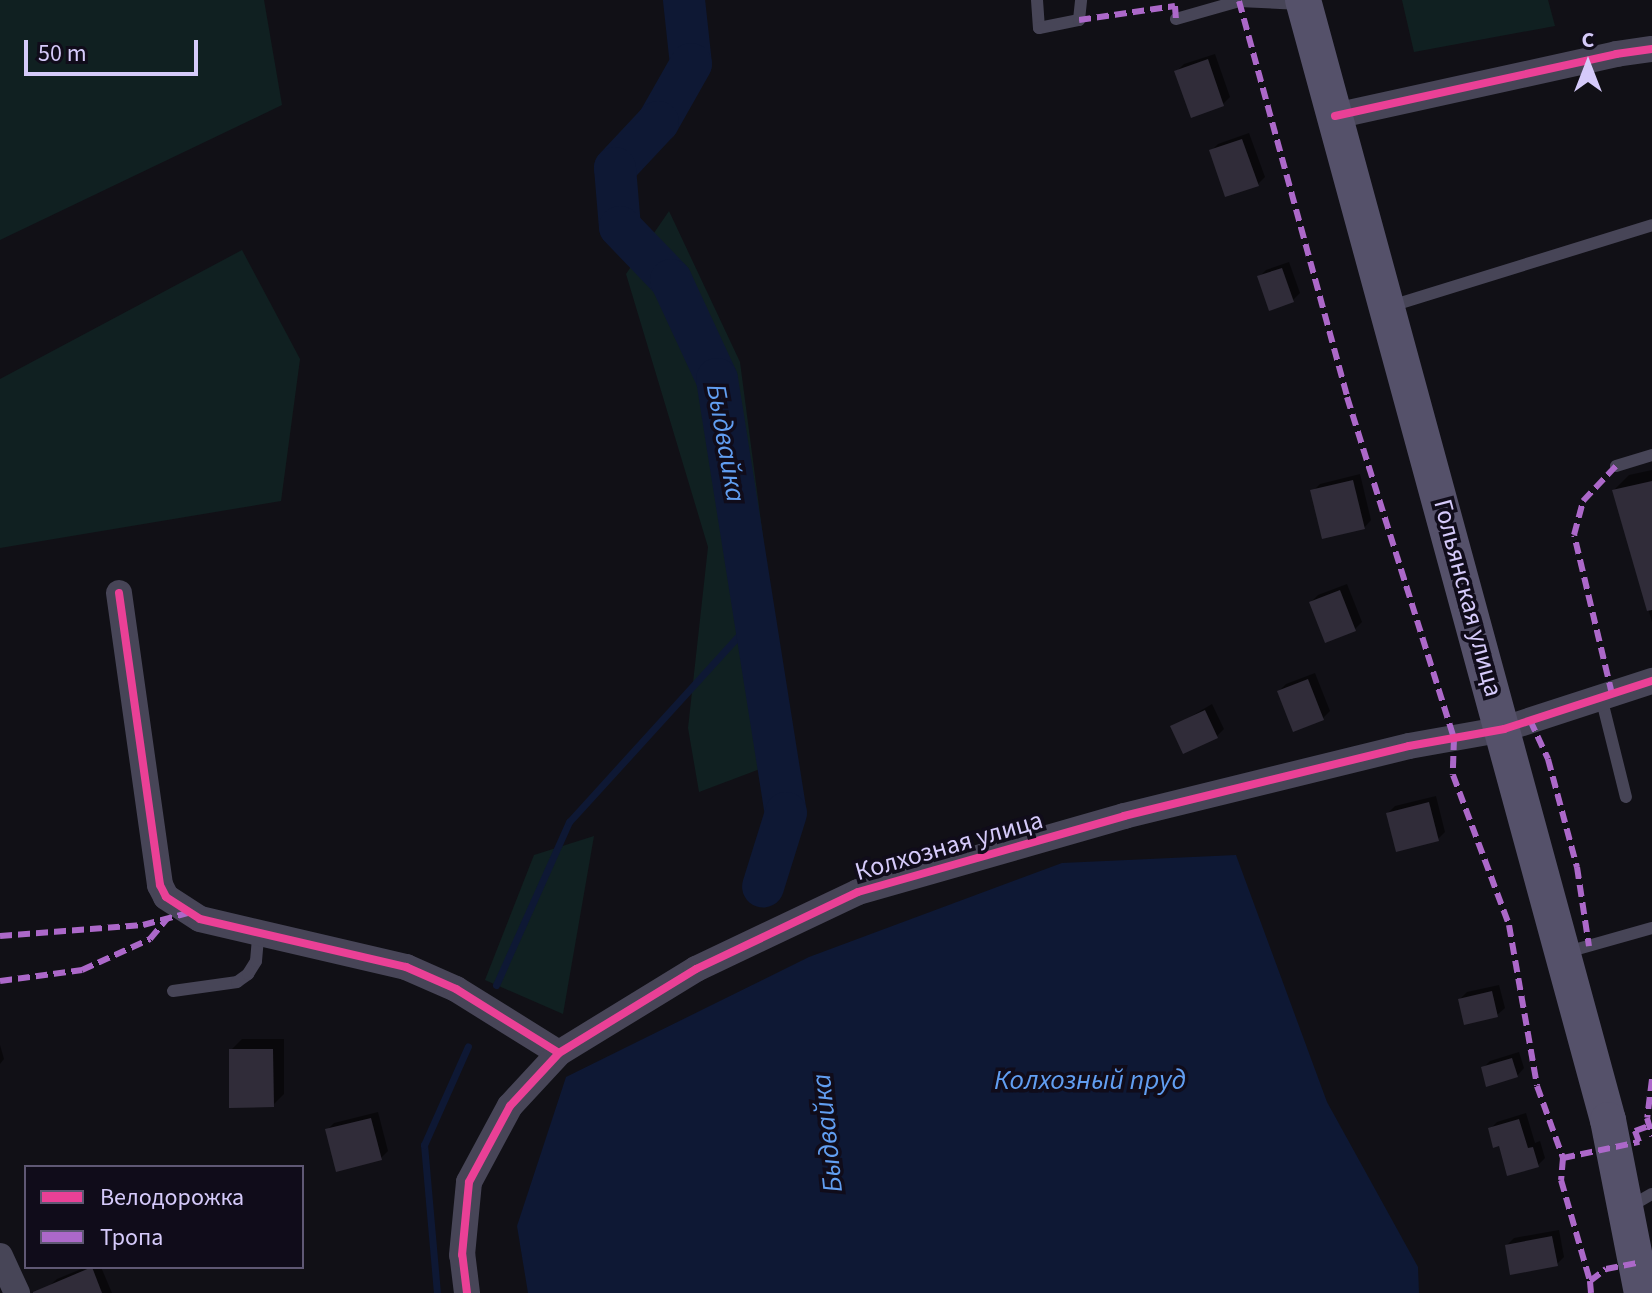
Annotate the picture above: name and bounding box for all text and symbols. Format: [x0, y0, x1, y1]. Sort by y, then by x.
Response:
scale bar [28, 24, 202, 74]
north arrow [1548, 24, 1628, 104]
text: С [1582, 24, 1594, 56]
text: 50 m [38, 36, 87, 71]
water label: Быдвайка [699, 381, 753, 505]
street label: Гольянская улица [1427, 496, 1509, 700]
street label: Колхозная улица [852, 804, 1046, 888]
water label: Колхозный пруд [994, 1063, 1186, 1097]
water label: Быдвайка [804, 1072, 850, 1194]
legend [24, 1165, 304, 1269]
text: Велодорожка [100, 1180, 244, 1215]
text: Тропа [100, 1220, 163, 1255]

